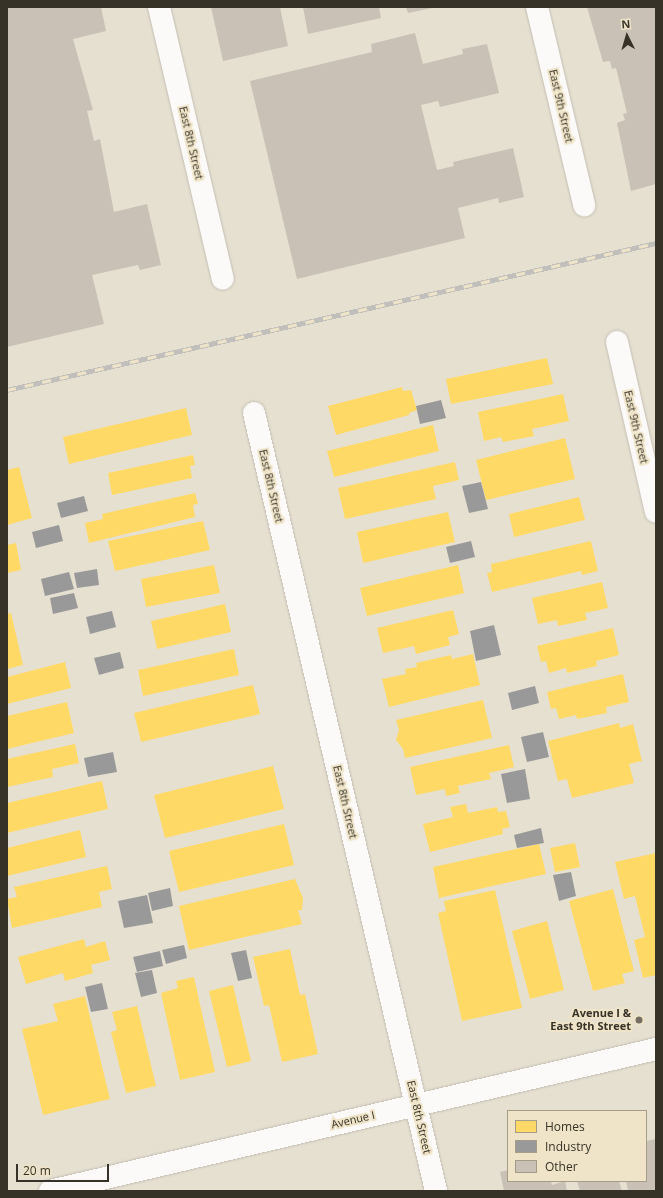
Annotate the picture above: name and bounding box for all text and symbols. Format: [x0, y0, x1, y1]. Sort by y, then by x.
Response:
north arrow [607, 16, 647, 56]
text: N [621, 16, 631, 31]
street label: East 9th Street [546, 68, 576, 144]
street label: East 8th Street [176, 105, 206, 181]
street label: East 9th Street [621, 389, 651, 465]
street label: East 8th Street [256, 448, 286, 524]
street label: East 8th Street [330, 764, 360, 840]
place label: Avenue I & East 9th Street [550, 1007, 631, 1033]
marker: Avenue I & East 9th Street [634, 1015, 644, 1025]
street label: East 8th Street [404, 1079, 434, 1155]
street label: Avenue I [330, 1109, 376, 1131]
legend [507, 1110, 647, 1182]
text: Homes [545, 1118, 585, 1135]
text: Industry [545, 1138, 591, 1155]
scale bar [18, 1156, 111, 1182]
text: Other [545, 1158, 578, 1175]
text: 20 m [23, 1162, 51, 1179]

